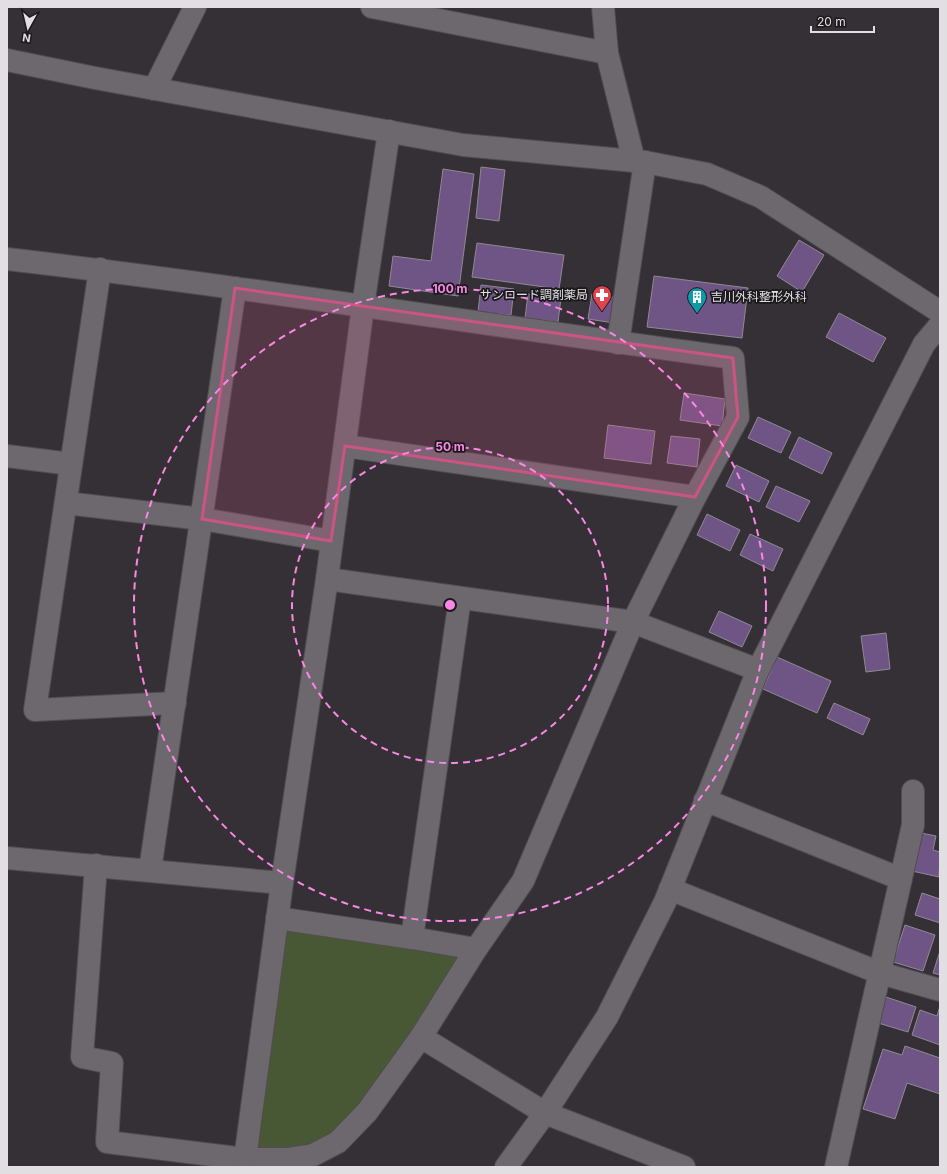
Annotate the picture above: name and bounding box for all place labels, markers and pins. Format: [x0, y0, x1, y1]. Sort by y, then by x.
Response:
pharmacy icon: サンロード調剤薬局 [591, 284, 613, 312]
building icon: 吉川外科整形外科 [686, 286, 708, 314]
place label: サンロード調剤薬局 [480, 287, 588, 302]
place label: 吉川外科整形外科 [711, 289, 807, 304]
centre of rings [443, 598, 457, 612]

